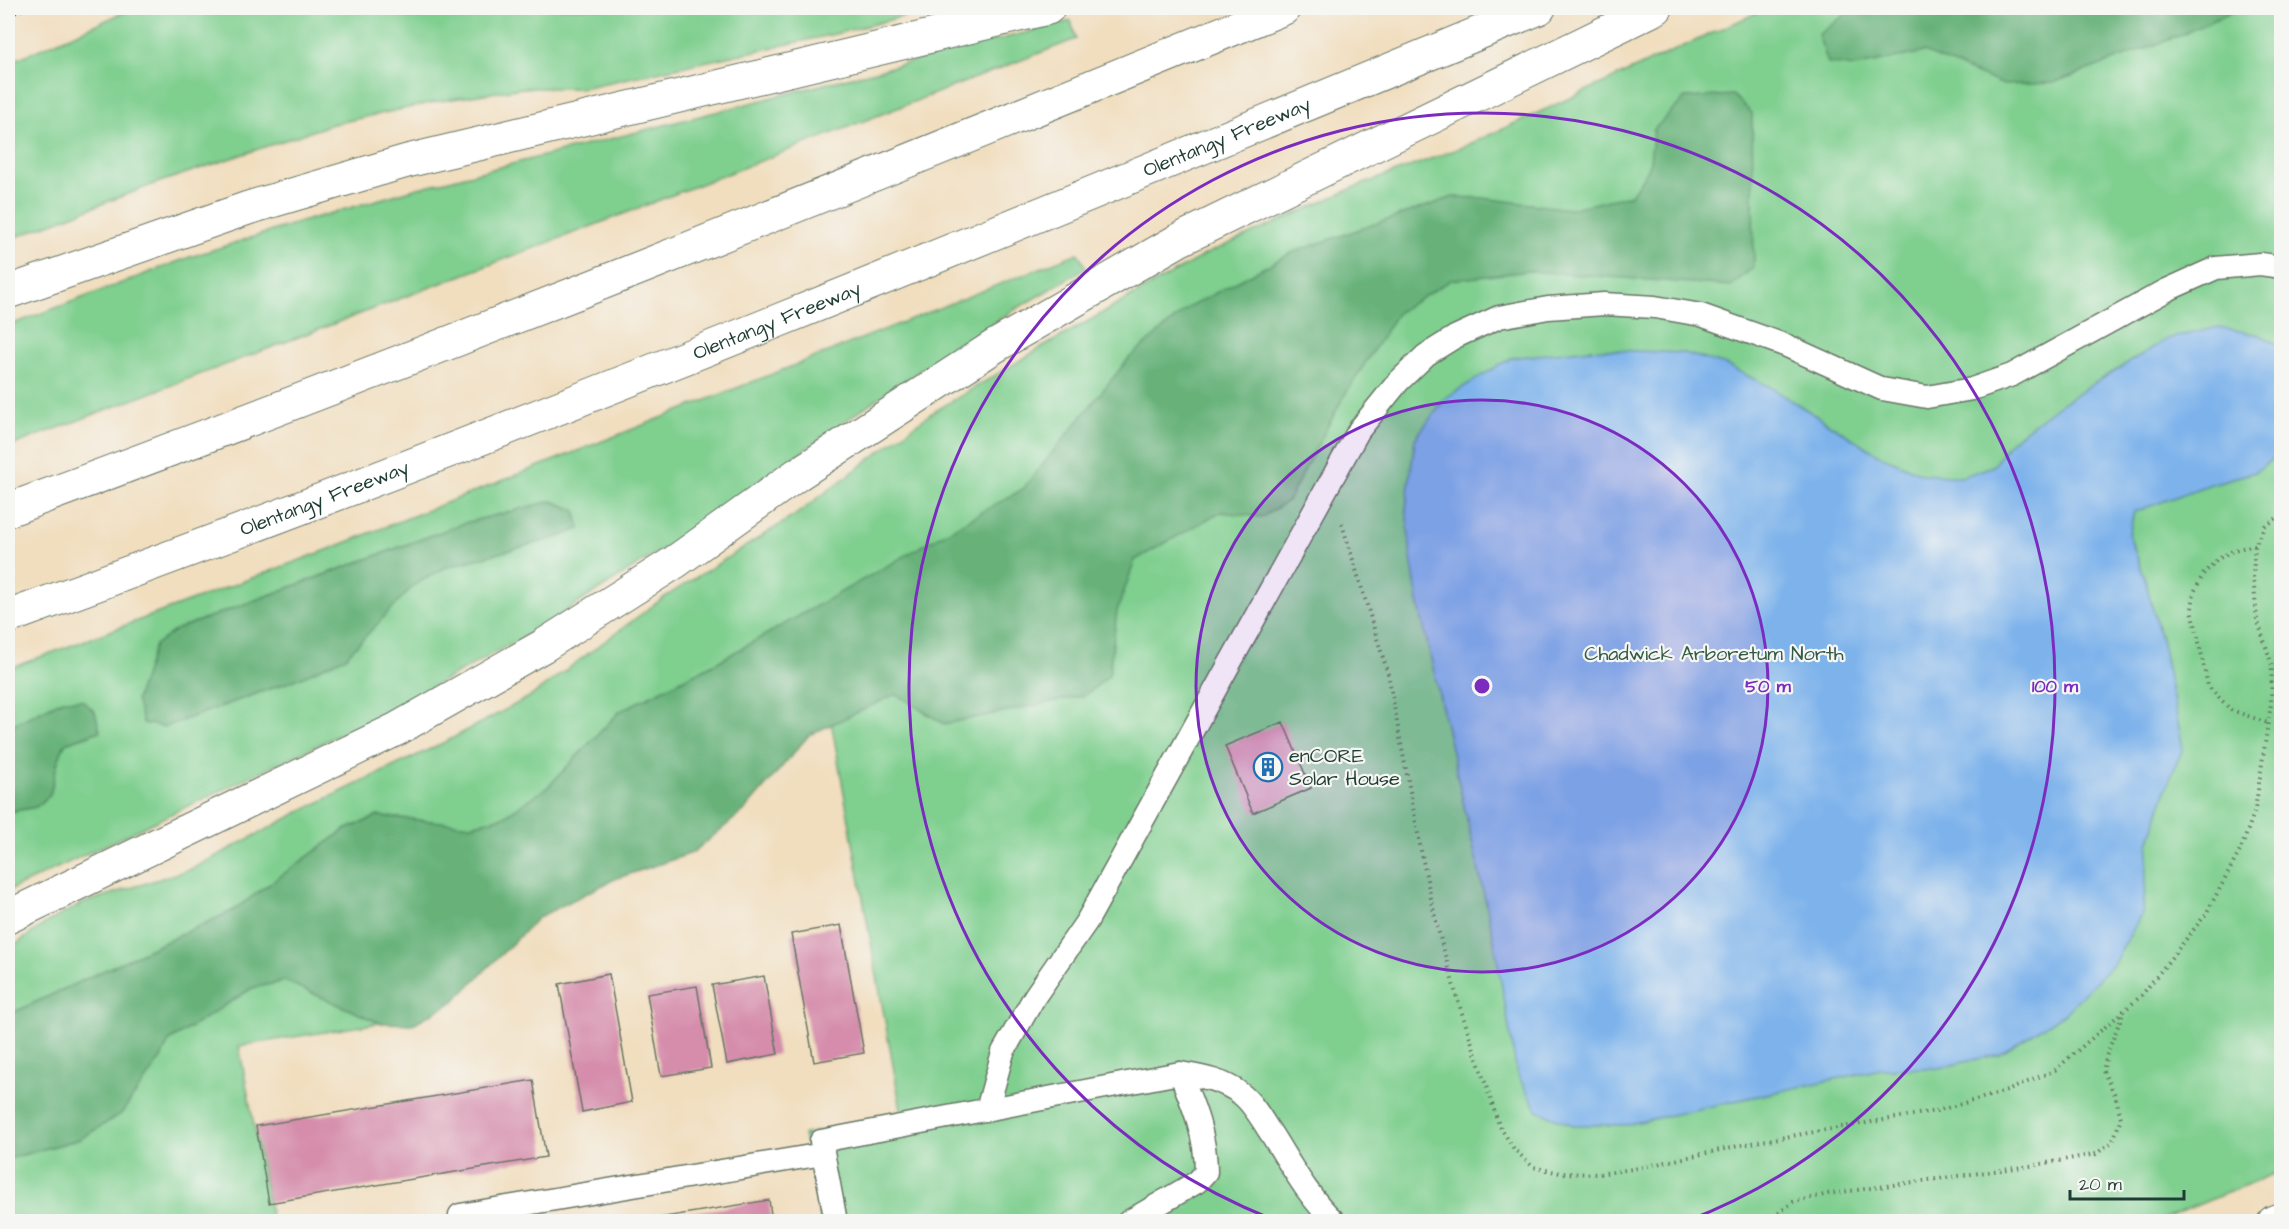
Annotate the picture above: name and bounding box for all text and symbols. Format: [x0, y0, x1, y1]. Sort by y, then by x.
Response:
street label: Olentangy Freeway [1139, 90, 1315, 185]
street label: Olentangy Freeway [689, 275, 866, 367]
street label: Olentangy Freeway [236, 454, 414, 544]
park label: Chadwick Arboretum North [1584, 640, 1844, 668]
text: 50 m [1745, 674, 1792, 699]
text: 100 m [2032, 674, 2079, 699]
centre of rings [1472, 676, 1492, 696]
place label: enCORE Solar House [1289, 742, 1400, 793]
building icon: enCORE Solar House [1252, 751, 1284, 783]
scale bar [2070, 1163, 2184, 1201]
text: 20 m [2079, 1172, 2122, 1197]

